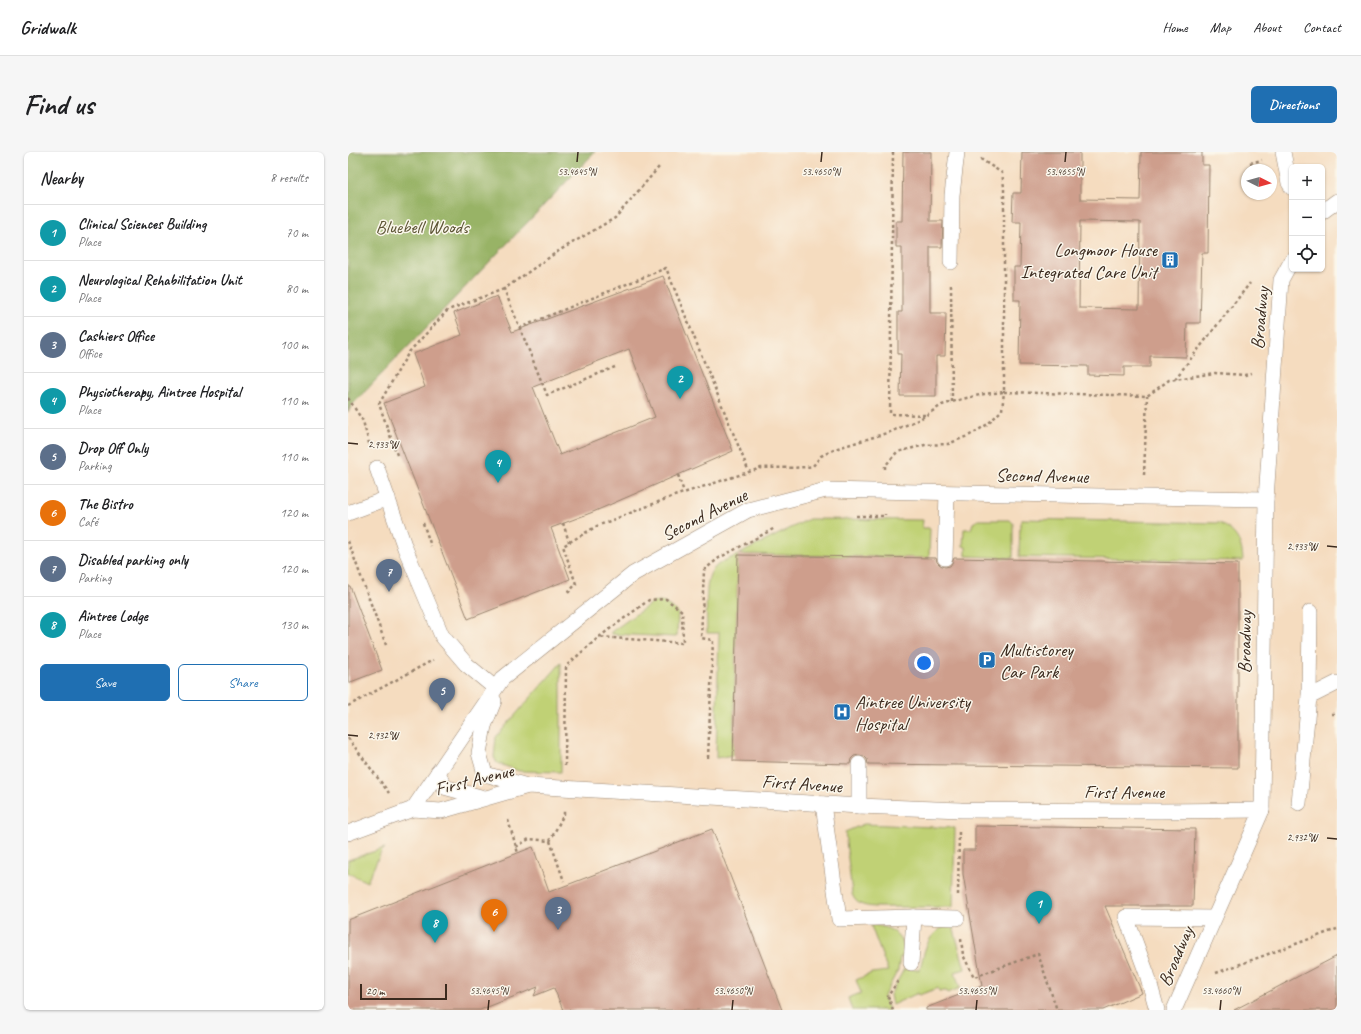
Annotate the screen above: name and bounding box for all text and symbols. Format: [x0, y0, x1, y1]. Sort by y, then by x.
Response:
text: Gridwalk [20, 16, 76, 40]
text: Home [1162, 19, 1188, 36]
text: Map [1210, 19, 1231, 36]
text: About [1253, 19, 1281, 36]
text: Contact [1303, 19, 1341, 36]
button: Directions [1251, 86, 1337, 123]
text: Find us [24, 87, 94, 122]
north arrow [1241, 164, 1277, 200]
map controls [1289, 164, 1325, 272]
button: + [1289, 164, 1325, 200]
text: 53.4645°N [558, 165, 598, 178]
text: 53.4650°N [802, 165, 842, 178]
text: 53.4655°N [1046, 165, 1086, 178]
text: Nearby [40, 168, 83, 189]
text: 8 results [270, 170, 308, 186]
button: − [1289, 200, 1325, 236]
text: Clinical Sciences Building [78, 215, 206, 234]
park label: Bluebell Woods [376, 215, 470, 239]
text: 1 [50, 225, 56, 241]
text: 70 m [286, 225, 308, 241]
text: Place [78, 234, 101, 250]
button: locate [1289, 236, 1325, 272]
place label: Longmoor House Integrated Care Unit [1020, 238, 1160, 284]
building icon: Longmoor House Integrated Care Unit [1160, 250, 1180, 270]
text: Neurological Rehabilitation Unit [78, 271, 242, 290]
text: 2 [50, 281, 56, 297]
text: 80 m [286, 281, 308, 297]
street label: Broadway [1245, 284, 1275, 350]
text: Place [78, 290, 101, 306]
text: Cashiers Office [78, 327, 154, 346]
text: 3 [50, 337, 56, 353]
text: 100 m [280, 337, 308, 353]
text: Office [78, 346, 102, 362]
pin: 2 [667, 366, 693, 399]
text: Physiotherapy, Aintree Hospital [78, 383, 241, 402]
text: 4 [50, 393, 56, 409]
text: 110 m [280, 393, 308, 409]
text: Place [78, 402, 101, 418]
text: 2.933°W [368, 438, 400, 451]
text: Drop Off Only [78, 439, 148, 458]
text: 5 [50, 449, 56, 465]
text: 110 m [280, 449, 308, 465]
pin: 4 [485, 450, 511, 483]
text: Parking [78, 458, 112, 474]
street label: Second Avenue [995, 463, 1090, 489]
street label: Second Avenue [658, 482, 753, 547]
text: The Bistro [78, 495, 133, 514]
text: 6 [50, 505, 56, 521]
text: 120 m [280, 505, 308, 521]
text: Café [78, 514, 98, 530]
text: 2.933°W [1287, 540, 1319, 553]
text: Disabled parking only [78, 551, 188, 570]
pin: 7 [376, 559, 402, 592]
text: 7 [50, 561, 56, 577]
text: 120 m [280, 561, 308, 577]
text: Parking [78, 570, 112, 586]
text: Aintree Lodge [78, 607, 148, 626]
street label: Broadway [1232, 609, 1258, 674]
text: 8 [50, 617, 56, 633]
text: 130 m [280, 617, 308, 633]
text: Place [78, 626, 101, 642]
place label: Multistorey Car Park [1000, 638, 1074, 684]
parking icon: Multistorey Car Park [977, 650, 997, 670]
your location [914, 653, 934, 673]
button: Save [40, 664, 170, 701]
button: Share [178, 664, 308, 701]
pin: 5 [429, 678, 455, 711]
place label: Aintree University Hospital [855, 690, 972, 736]
hospital icon: Aintree University Hospital [832, 702, 852, 722]
text: 2.932°W [368, 729, 400, 742]
street label: First Avenue [432, 758, 518, 801]
street label: First Avenue [761, 769, 845, 799]
street label: First Avenue [1084, 780, 1166, 804]
text: 2.932°W [1287, 831, 1319, 844]
pin: 1 [1026, 891, 1052, 924]
pin: 3 [545, 897, 571, 930]
pin: 6 [481, 899, 507, 932]
pin: 8 [422, 910, 448, 943]
street label: Broadway [1153, 921, 1200, 990]
scale bar [360, 982, 447, 1001]
text: 20 m [366, 984, 385, 998]
text: 53.4645°N [470, 984, 510, 997]
text: 53.4650°N [714, 984, 754, 997]
text: 53.4655°N [958, 984, 998, 997]
text: 53.4660°N [1202, 984, 1242, 997]

